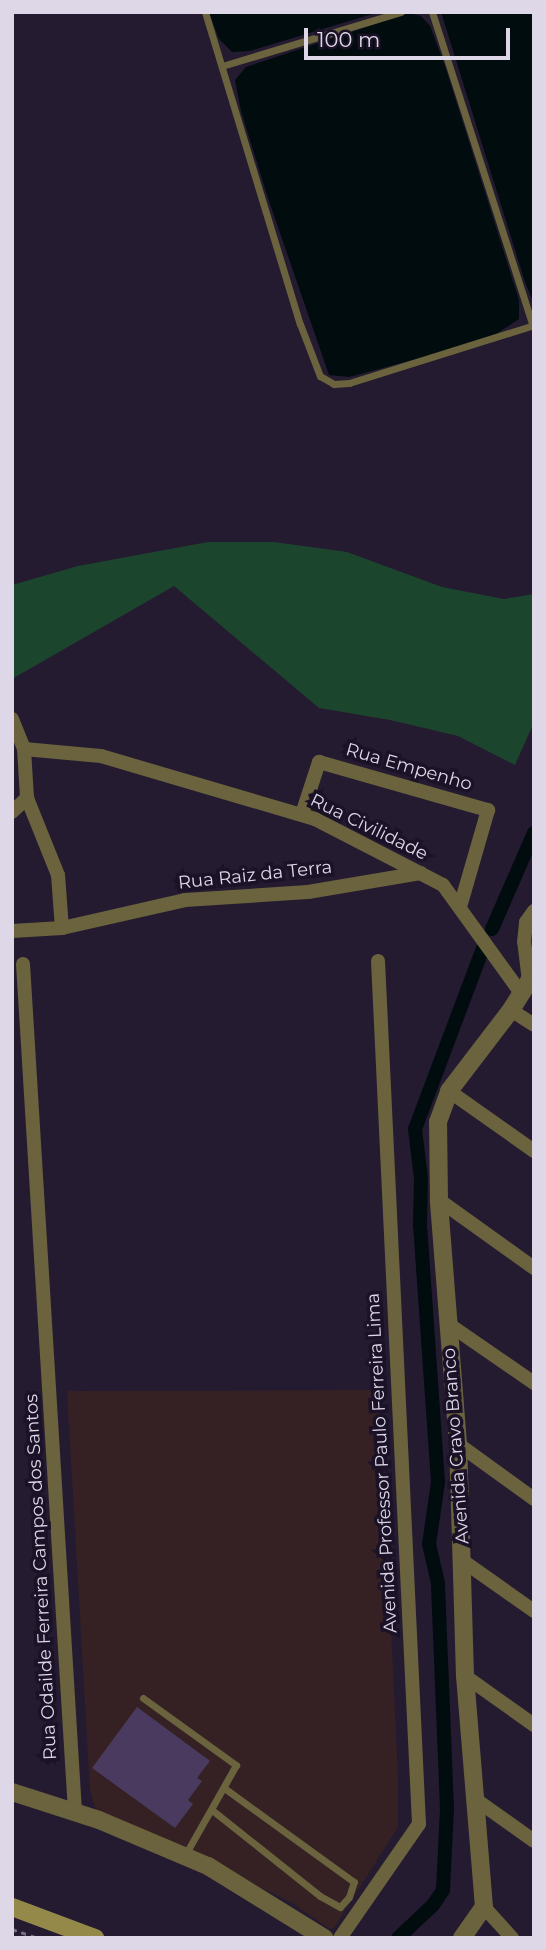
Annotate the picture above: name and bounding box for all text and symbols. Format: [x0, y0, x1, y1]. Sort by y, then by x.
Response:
scale bar [308, 14, 514, 58]
text: 100 m [317, 27, 380, 52]
street label: Rua Empenho [343, 739, 475, 795]
street label: Rua Civilidade [307, 789, 431, 865]
street label: Rua Raiz da Terra [177, 856, 333, 894]
street label: Avenida Professor Paulo Ferreira Lima [362, 1292, 402, 1634]
street label: Avenida Cravo Branco [438, 1347, 474, 1545]
street label: Rua Odailde Ferreira Campos dos Santos [21, 1393, 61, 1761]

